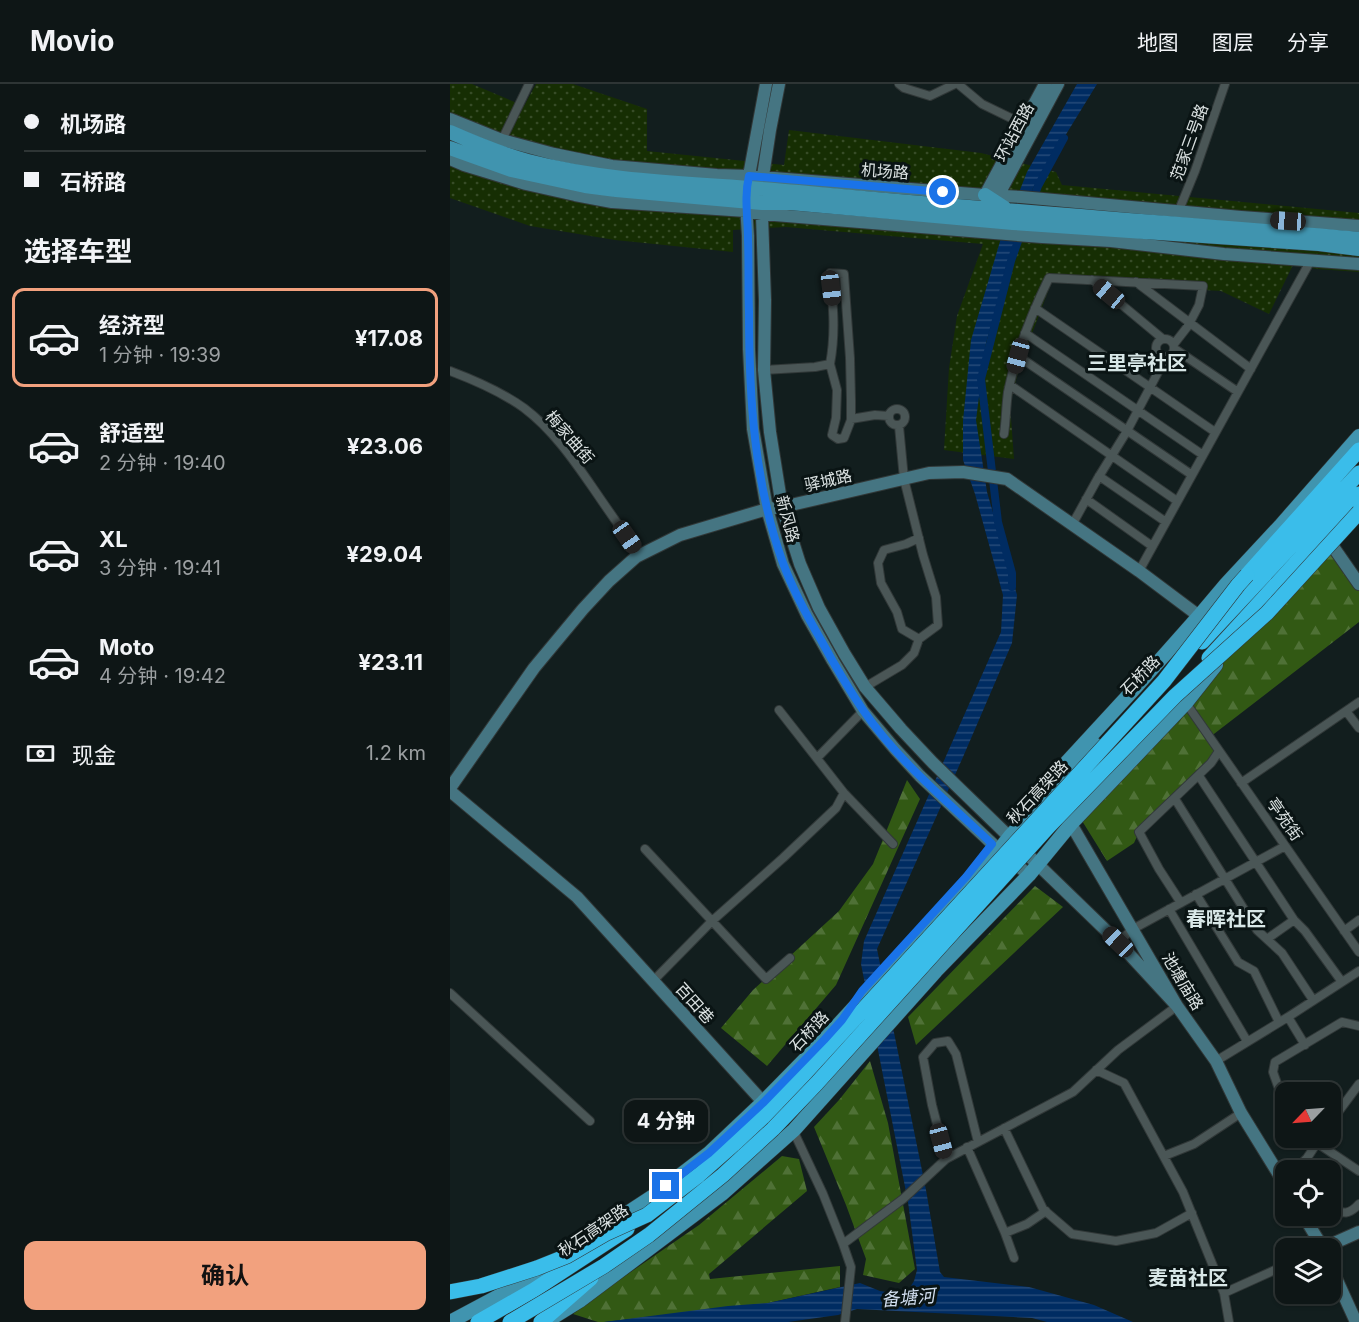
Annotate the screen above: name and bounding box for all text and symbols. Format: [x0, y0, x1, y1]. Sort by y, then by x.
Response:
text: Movio [30, 24, 114, 58]
text: 地图 [1137, 30, 1179, 55]
text: 图层 [1212, 30, 1254, 55]
text: 分享 [1287, 30, 1329, 55]
street label: 环站西路 [990, 99, 1038, 165]
street label: 范家三号路 [1166, 101, 1212, 183]
text: 机场路 [60, 111, 126, 137]
street label: 机场路 [860, 159, 910, 183]
text: 石桥路 [60, 169, 126, 195]
route start [929, 178, 956, 205]
car [1269, 211, 1307, 231]
text: 选择车型 [24, 235, 132, 268]
car [820, 269, 842, 307]
car [1089, 276, 1129, 312]
icon: car [27, 311, 81, 365]
text: 经济型 [99, 312, 165, 338]
text: ¥17.08 [355, 325, 423, 351]
car [1005, 336, 1031, 376]
text: 1 分钟 · 19:39 [99, 343, 221, 367]
district label: 三里亭社区 [1087, 351, 1187, 375]
street label: 梅家曲街 [541, 406, 599, 468]
icon: car [27, 419, 81, 473]
text: 舒适型 [99, 420, 165, 446]
text: ¥23.06 [347, 433, 423, 459]
text: 2 分钟 · 19:40 [99, 451, 226, 475]
street label: 驿城路 [802, 465, 854, 495]
street label: 新风路 [772, 493, 804, 545]
car [609, 517, 645, 557]
text: XL [99, 526, 128, 552]
icon: car [27, 527, 81, 581]
text: ¥29.04 [347, 541, 423, 567]
text: 3 分钟 · 19:41 [99, 556, 221, 580]
text: Moto [99, 634, 154, 660]
icon: car [27, 635, 81, 689]
text: ¥23.11 [359, 649, 423, 675]
street label: 石桥路 [1116, 651, 1164, 699]
text: 4 分钟 · 19:42 [99, 664, 226, 688]
icon: cash [24, 737, 57, 770]
text: 1.2 km [366, 741, 426, 765]
text: 现金 [72, 742, 116, 768]
street label: 秋石高架路 [1002, 756, 1072, 828]
street label: 亭苑街 [1263, 794, 1307, 844]
district label: 春晖社区 [1186, 907, 1266, 931]
car [1099, 923, 1137, 961]
street label: 池塘庙路 [1158, 948, 1208, 1014]
street label: 百田巷 [672, 978, 718, 1028]
street label: 石桥路 [785, 1007, 833, 1055]
north arrow [1275, 1082, 1341, 1148]
map controls [1275, 1082, 1341, 1304]
callout: 4 分钟 [624, 1099, 708, 1141]
text: 4 分钟 [637, 1109, 695, 1133]
car [928, 1121, 954, 1161]
button: locate [1275, 1160, 1341, 1226]
route end [652, 1172, 679, 1199]
street label: 秋石高架路 [554, 1199, 632, 1261]
button: layers [1275, 1238, 1341, 1304]
button: 确认 [24, 1241, 426, 1310]
district label: 麦苗社区 [1148, 1266, 1228, 1290]
water label: 备塘河 [880, 1284, 939, 1310]

